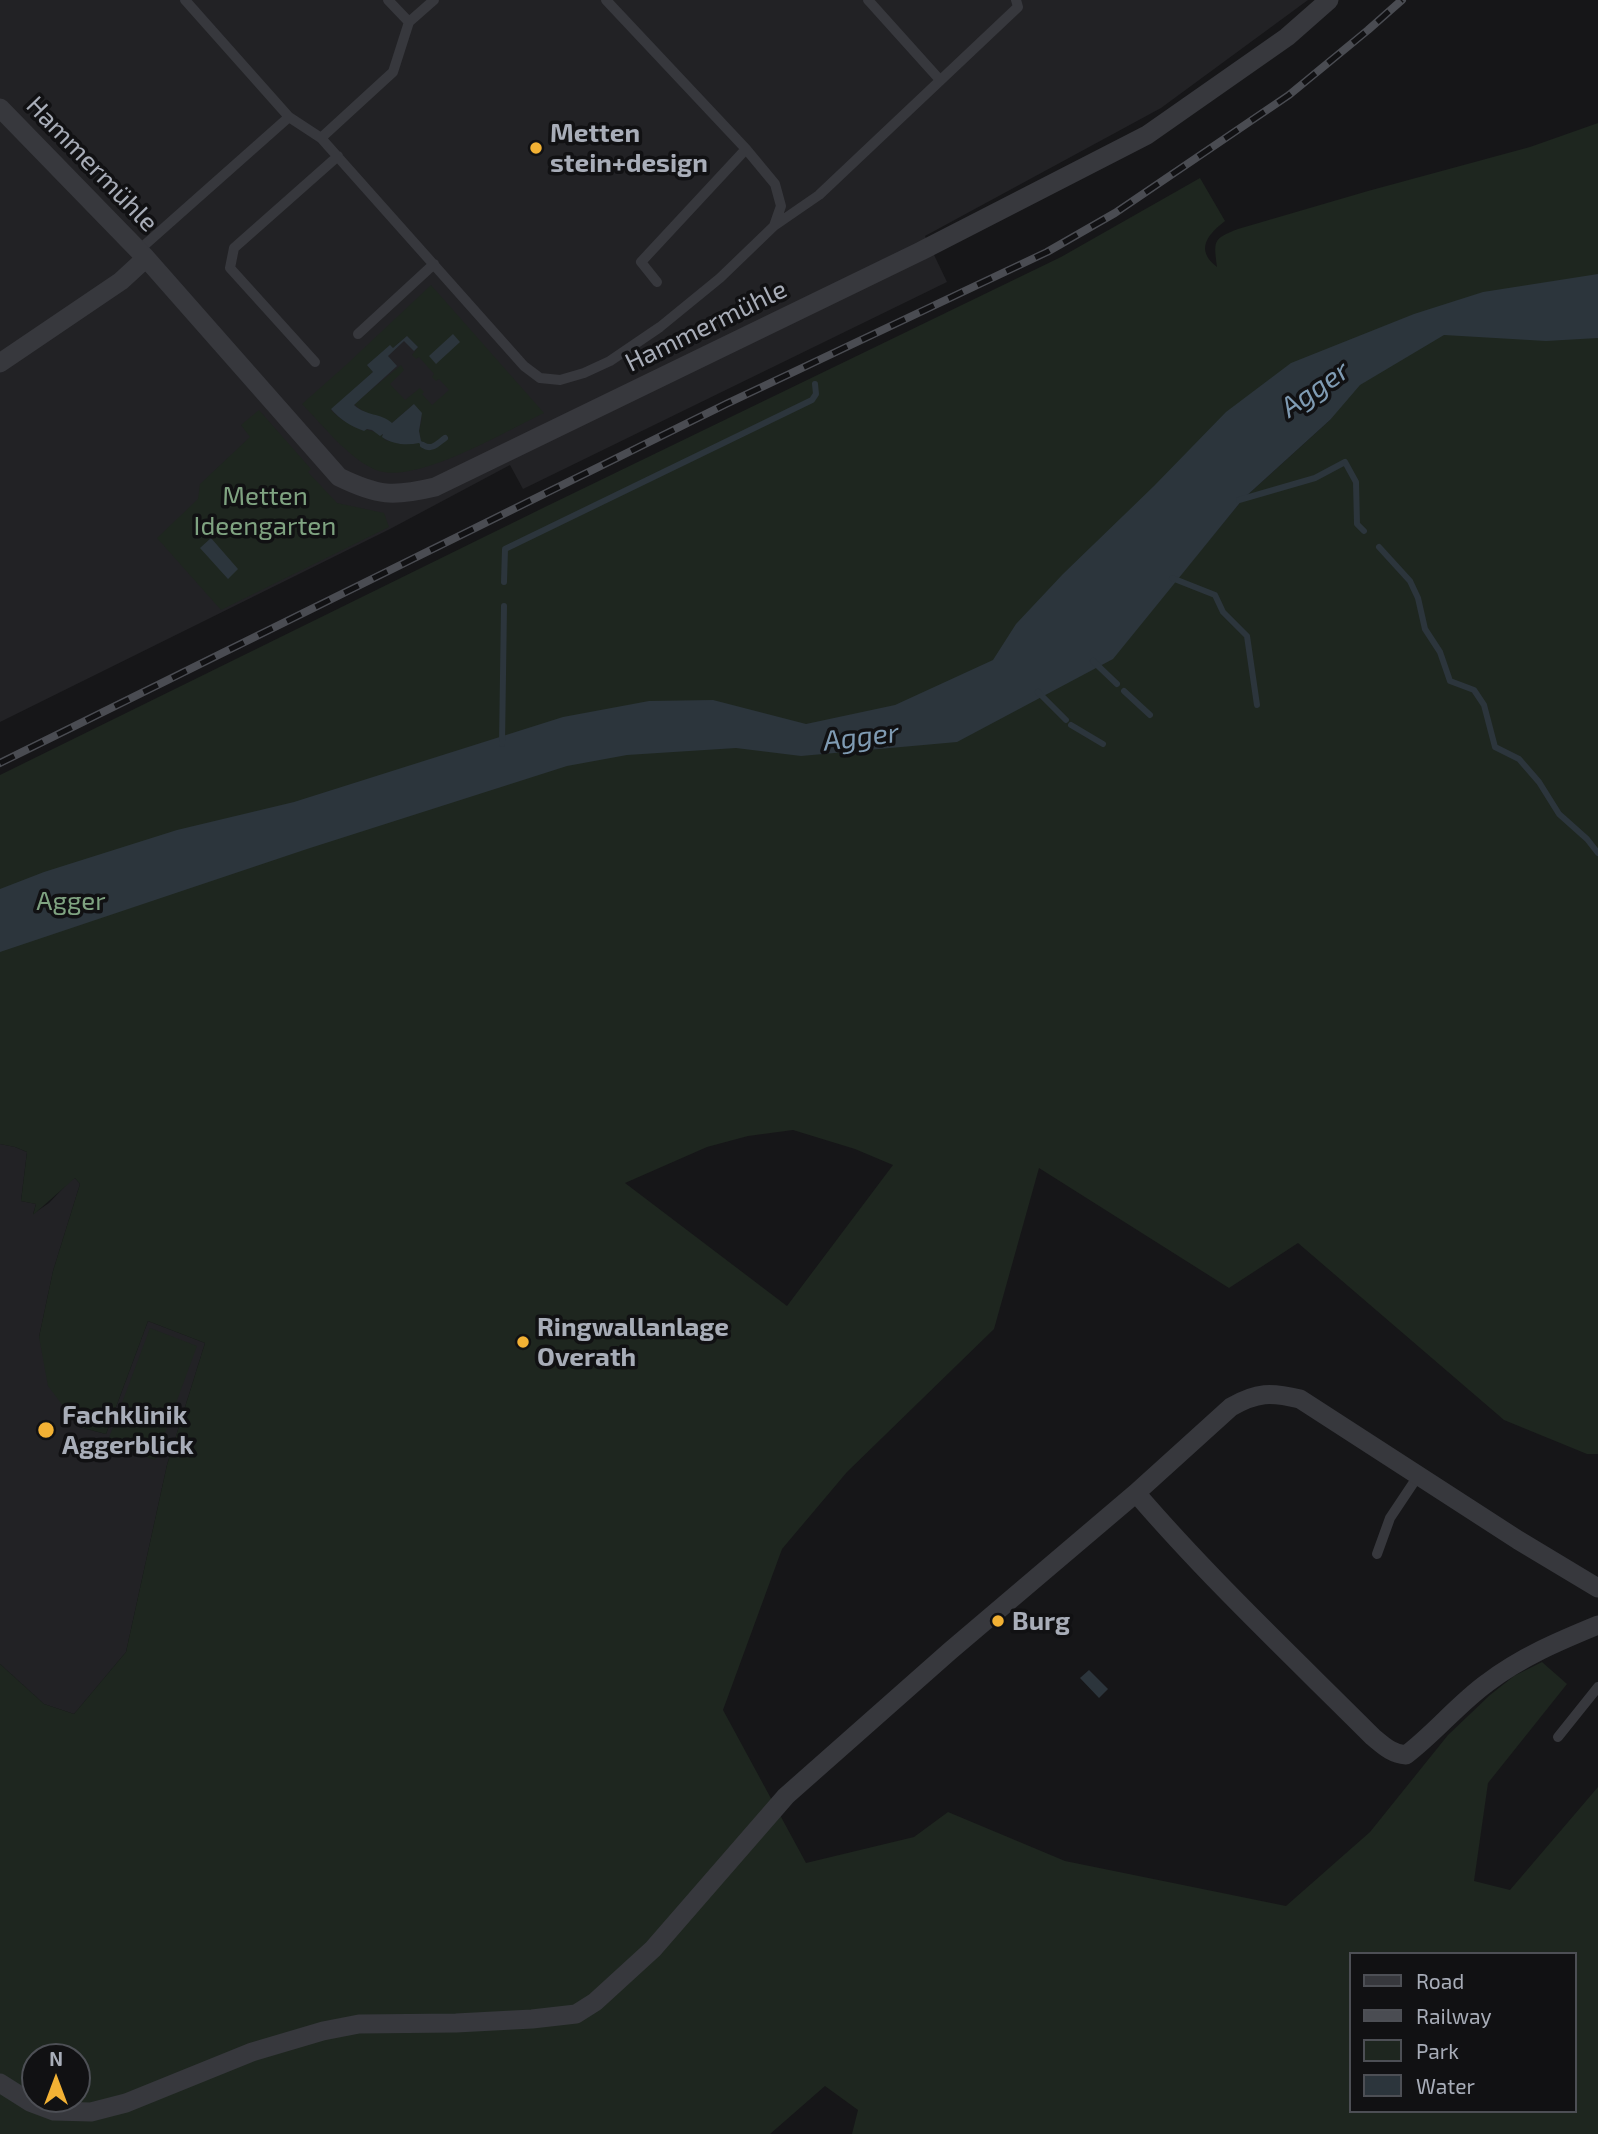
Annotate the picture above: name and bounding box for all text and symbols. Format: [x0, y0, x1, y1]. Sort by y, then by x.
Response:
street label: Hammermühle [20, 90, 164, 238]
place label: Metten stein+design [550, 117, 708, 178]
marker: Metten stein+design [528, 140, 544, 156]
street label: Hammermühle [620, 273, 792, 379]
water label: Agger [1274, 354, 1356, 424]
park label: Metten Ideengarten [194, 480, 336, 542]
water label: Agger [821, 716, 901, 758]
park label: Agger [36, 885, 106, 917]
place label: Ringwallanlage Overath [537, 1311, 729, 1372]
marker: Ringwallanlage Overath [515, 1334, 531, 1350]
place label: Fachklinik Aggerblick [62, 1399, 194, 1460]
marker: Fachklinik Aggerblick [36, 1420, 56, 1440]
place label: Burg [1012, 1605, 1070, 1637]
marker: Burg [990, 1613, 1006, 1629]
legend [1350, 1952, 1577, 2113]
text: Road [1416, 1968, 1464, 1993]
text: Railway [1416, 2003, 1492, 2028]
text: Park [1416, 2038, 1459, 2063]
north arrow [21, 2043, 91, 2113]
text: N [49, 2047, 63, 2070]
text: Water [1416, 2073, 1475, 2098]

